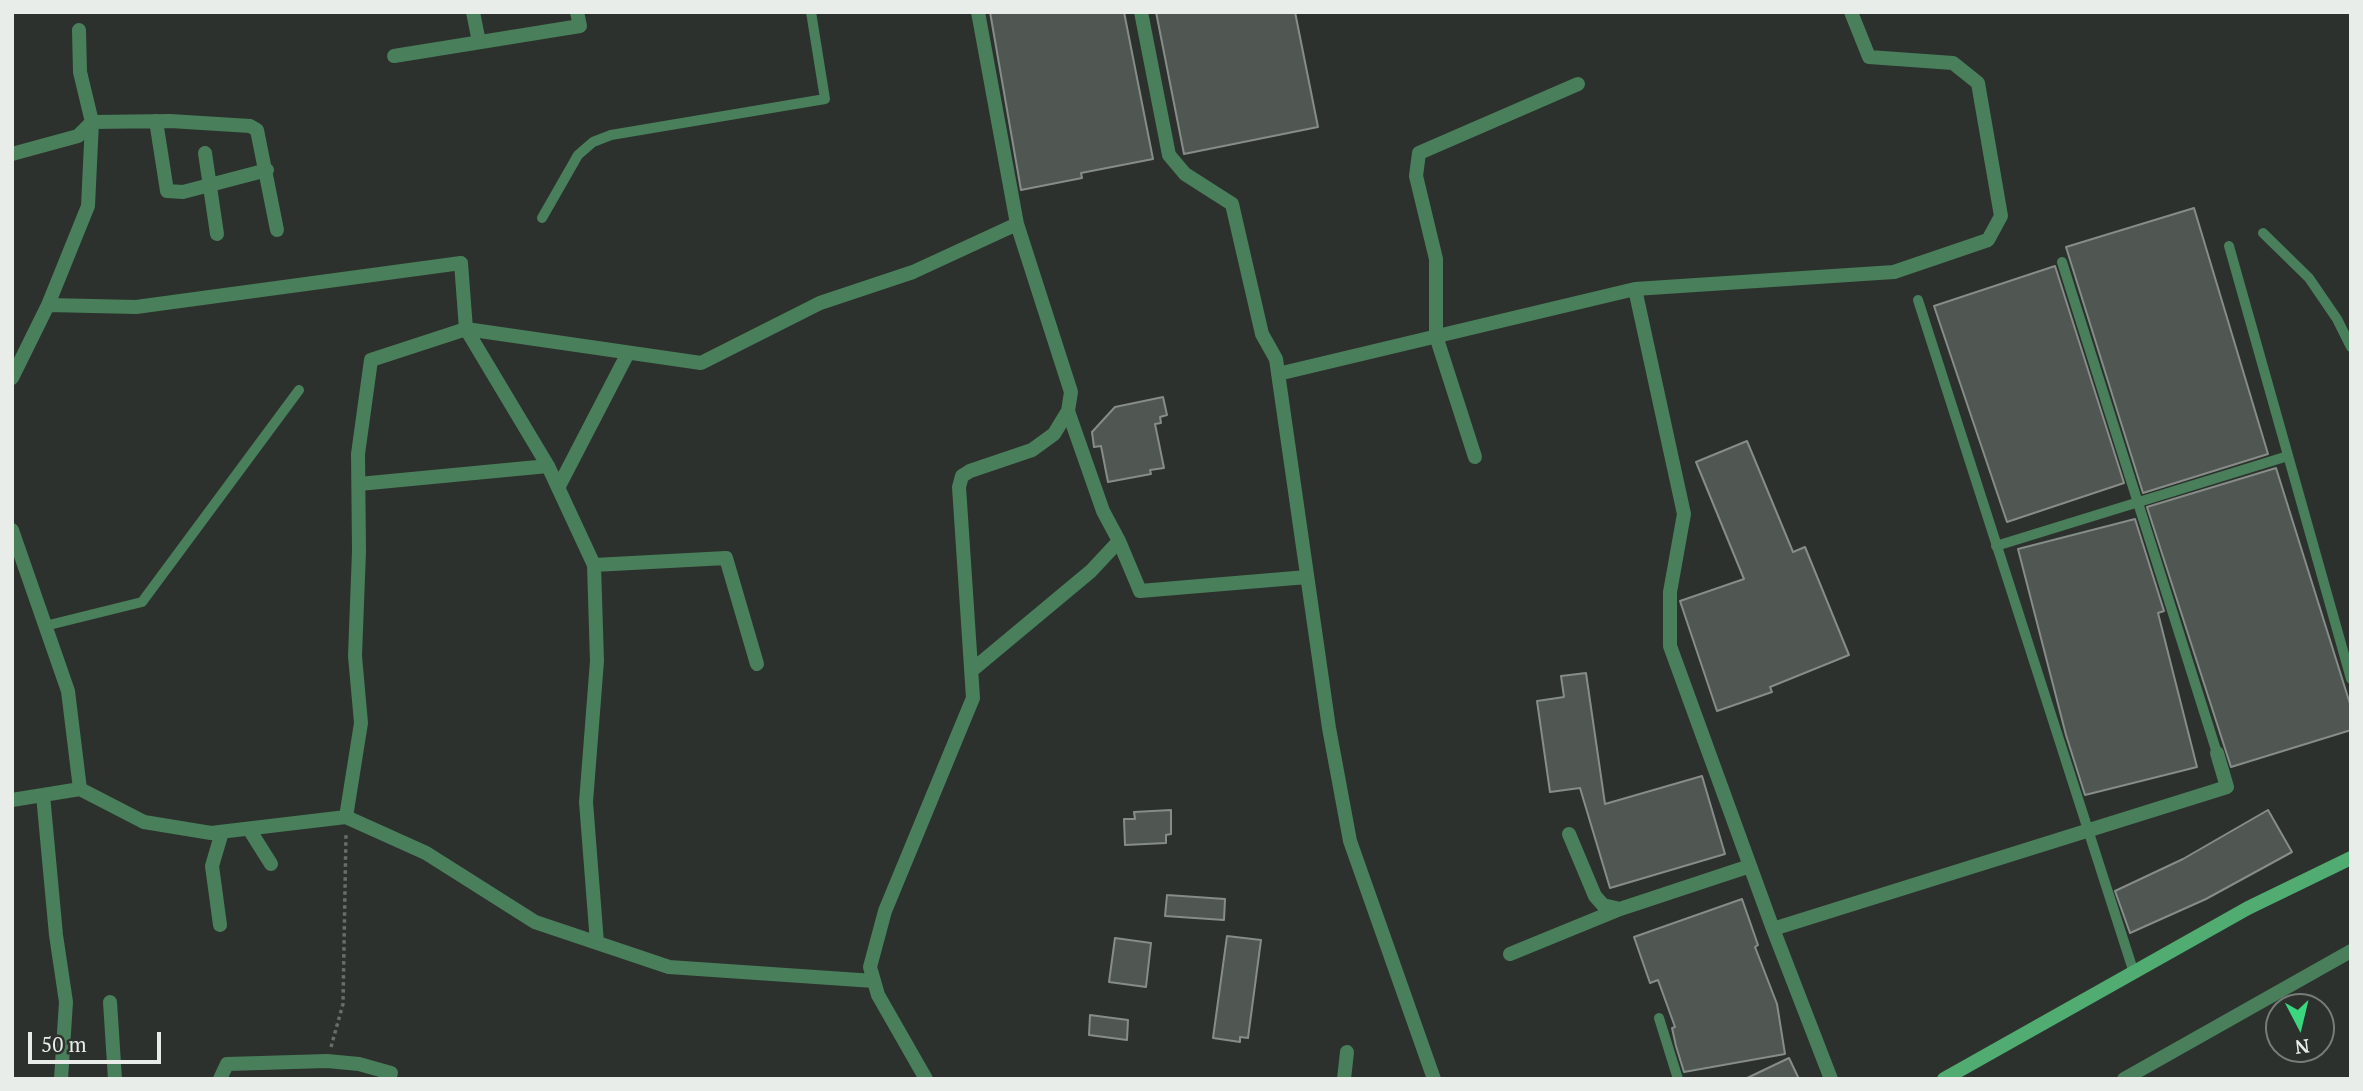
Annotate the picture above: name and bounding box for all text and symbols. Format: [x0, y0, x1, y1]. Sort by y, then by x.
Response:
north arrow [2265, 993, 2335, 1063]
scale bar [32, 1018, 164, 1062]
text: 50 m [41, 1030, 87, 1058]
text: N [2294, 1034, 2311, 1061]

